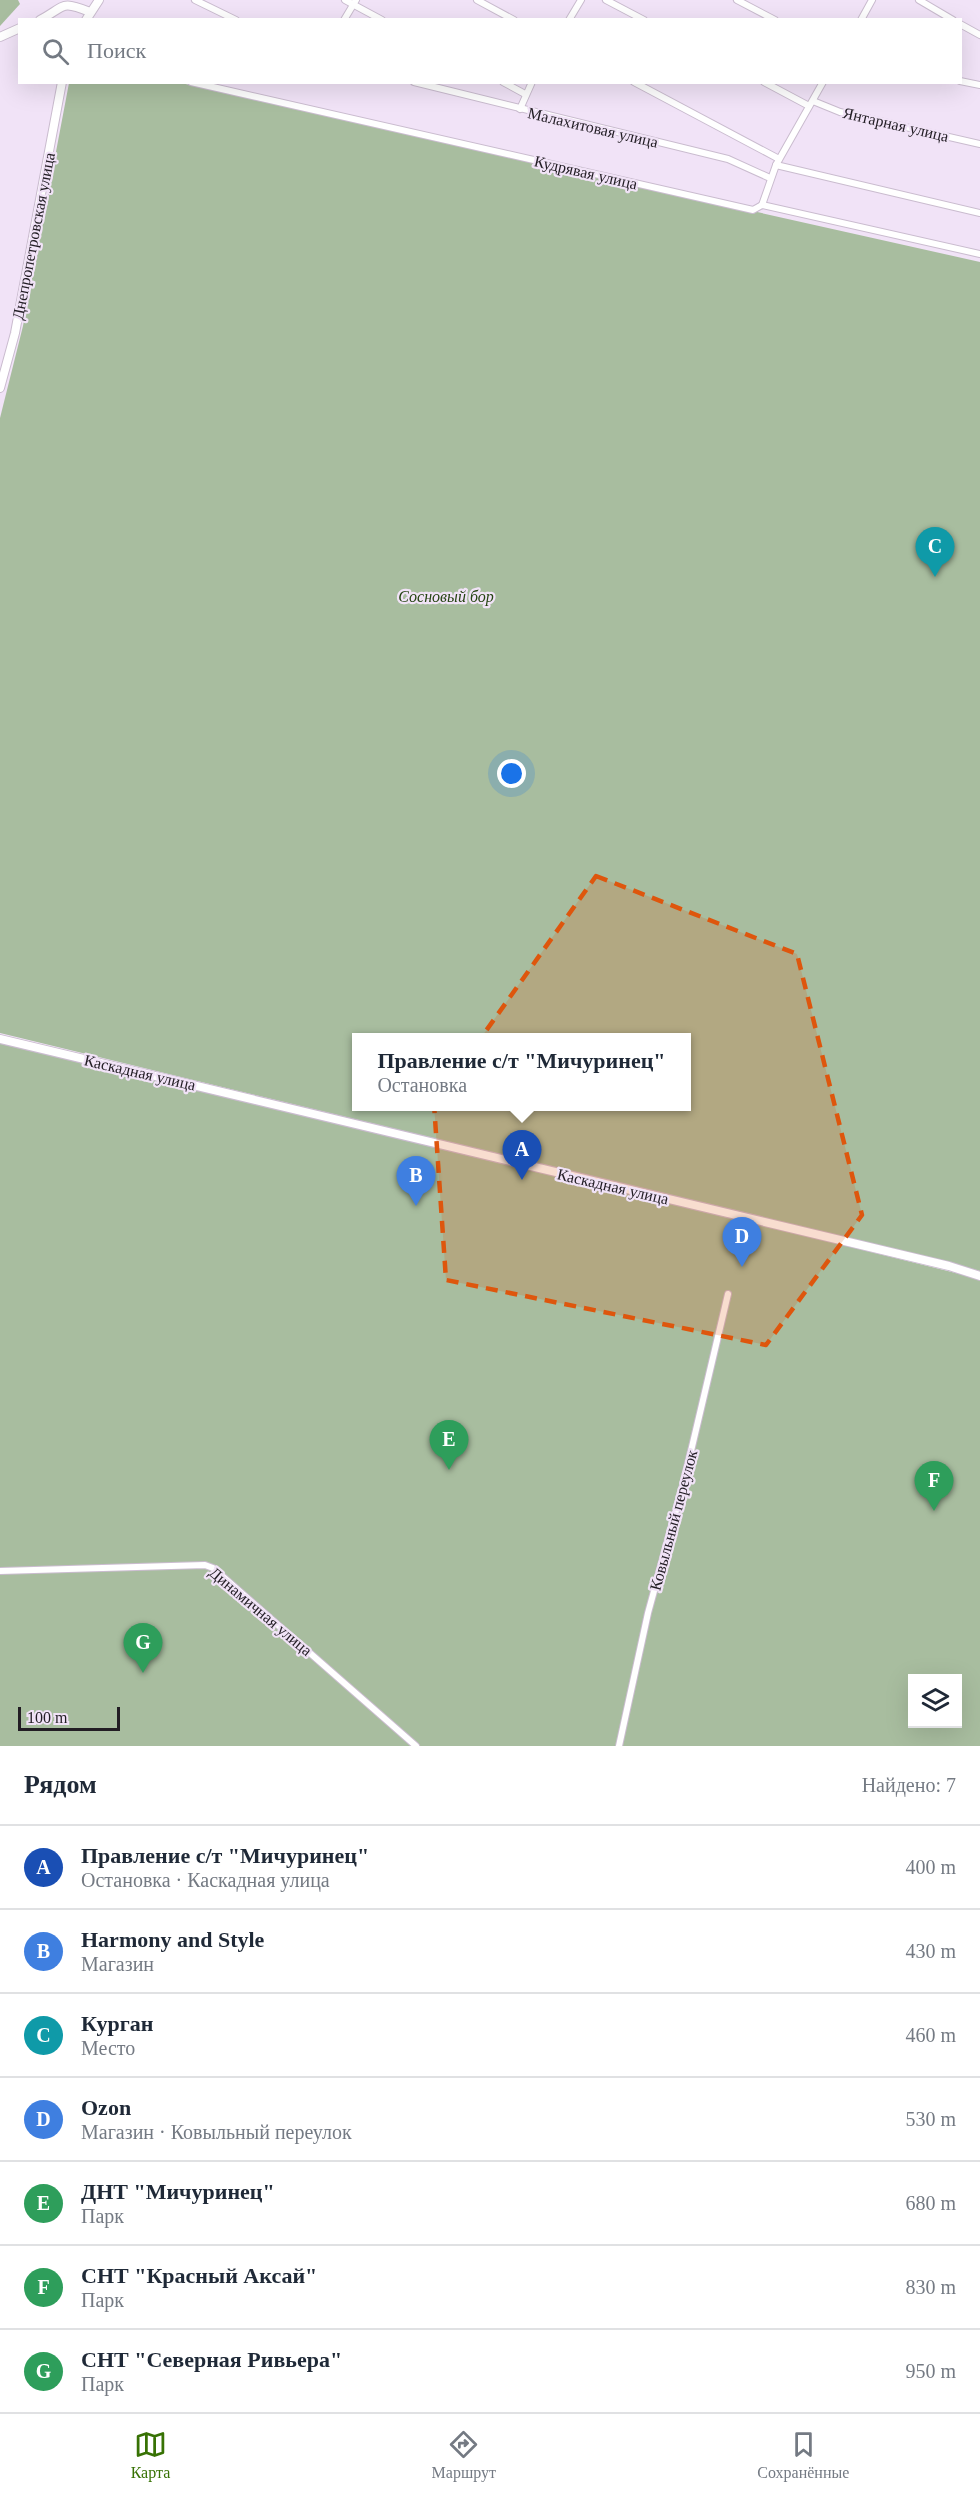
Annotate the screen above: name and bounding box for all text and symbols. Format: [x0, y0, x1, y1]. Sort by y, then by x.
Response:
search box [18, 18, 962, 84]
icon: search [39, 35, 72, 68]
text: Поиск [87, 38, 146, 63]
street label: Малахитовая улица [526, 104, 660, 152]
street label: Янтарная улица [841, 104, 950, 146]
street label: Днепропетровская улица [9, 151, 59, 321]
street label: Кудрявая улица [532, 152, 639, 194]
pin: C [916, 528, 954, 577]
park label: Сосновый бор [398, 588, 494, 606]
your location [497, 759, 526, 788]
popup [352, 1033, 691, 1111]
text: Правление с/т "Мичуринец" [377, 1048, 666, 1073]
street label: Каскадная улица [82, 1051, 197, 1095]
text: Остановка [377, 1074, 467, 1096]
pin: A [502, 1130, 542, 1180]
pin: B [396, 1156, 436, 1206]
street label: Каскадная улица [555, 1165, 670, 1209]
pin: D [722, 1218, 762, 1267]
pin: E [430, 1420, 468, 1470]
street label: Ковыльный переулок [647, 1448, 701, 1593]
pin: F [914, 1462, 954, 1511]
street label: Динамичная улица [205, 1564, 315, 1660]
pin: G [124, 1624, 162, 1673]
map controls [908, 1674, 962, 1728]
button: layers [908, 1674, 962, 1728]
scale bar [18, 1704, 120, 1732]
text: 100 m [27, 1709, 67, 1726]
text: Рядом [24, 1770, 97, 1799]
text: Найдено: 7 [862, 1774, 956, 1796]
text: Правление с/т "Мичуринец" [81, 1843, 369, 1868]
text: A [36, 1856, 51, 1878]
text: 400 m [905, 1856, 956, 1878]
text: Остановка · Каскадная улица [81, 1869, 330, 1891]
text: Harmony and Style [81, 1927, 264, 1952]
text: B [37, 1940, 50, 1962]
text: 430 m [905, 1940, 956, 1962]
text: Магазин [81, 1953, 154, 1975]
text: Курган [81, 2011, 153, 2036]
text: C [36, 2024, 51, 2046]
text: 460 m [905, 2024, 956, 2046]
text: Место [81, 2037, 135, 2059]
text: Ozon [81, 2095, 131, 2120]
text: D [36, 2108, 51, 2130]
text: 530 m [905, 2108, 956, 2130]
text: Магазин · Ковыльный переулок [81, 2121, 352, 2143]
text: ДНТ "Мичуринец" [81, 2179, 275, 2204]
text: E [37, 2192, 50, 2214]
text: 680 m [905, 2192, 956, 2214]
text: Парк [81, 2205, 124, 2227]
text: СНТ "Красный Аксай" [81, 2263, 317, 2288]
text: F [37, 2276, 50, 2298]
text: 830 m [905, 2276, 956, 2298]
text: Парк [81, 2289, 124, 2311]
text: СНТ "Северная Ривьера" [81, 2347, 342, 2372]
text: G [36, 2360, 51, 2382]
text: 950 m [905, 2360, 956, 2382]
text: Парк [81, 2373, 124, 2395]
tab: Карта [131, 2428, 170, 2482]
tab: Маршрут [432, 2428, 496, 2482]
tab: Сохранённые [757, 2428, 849, 2482]

